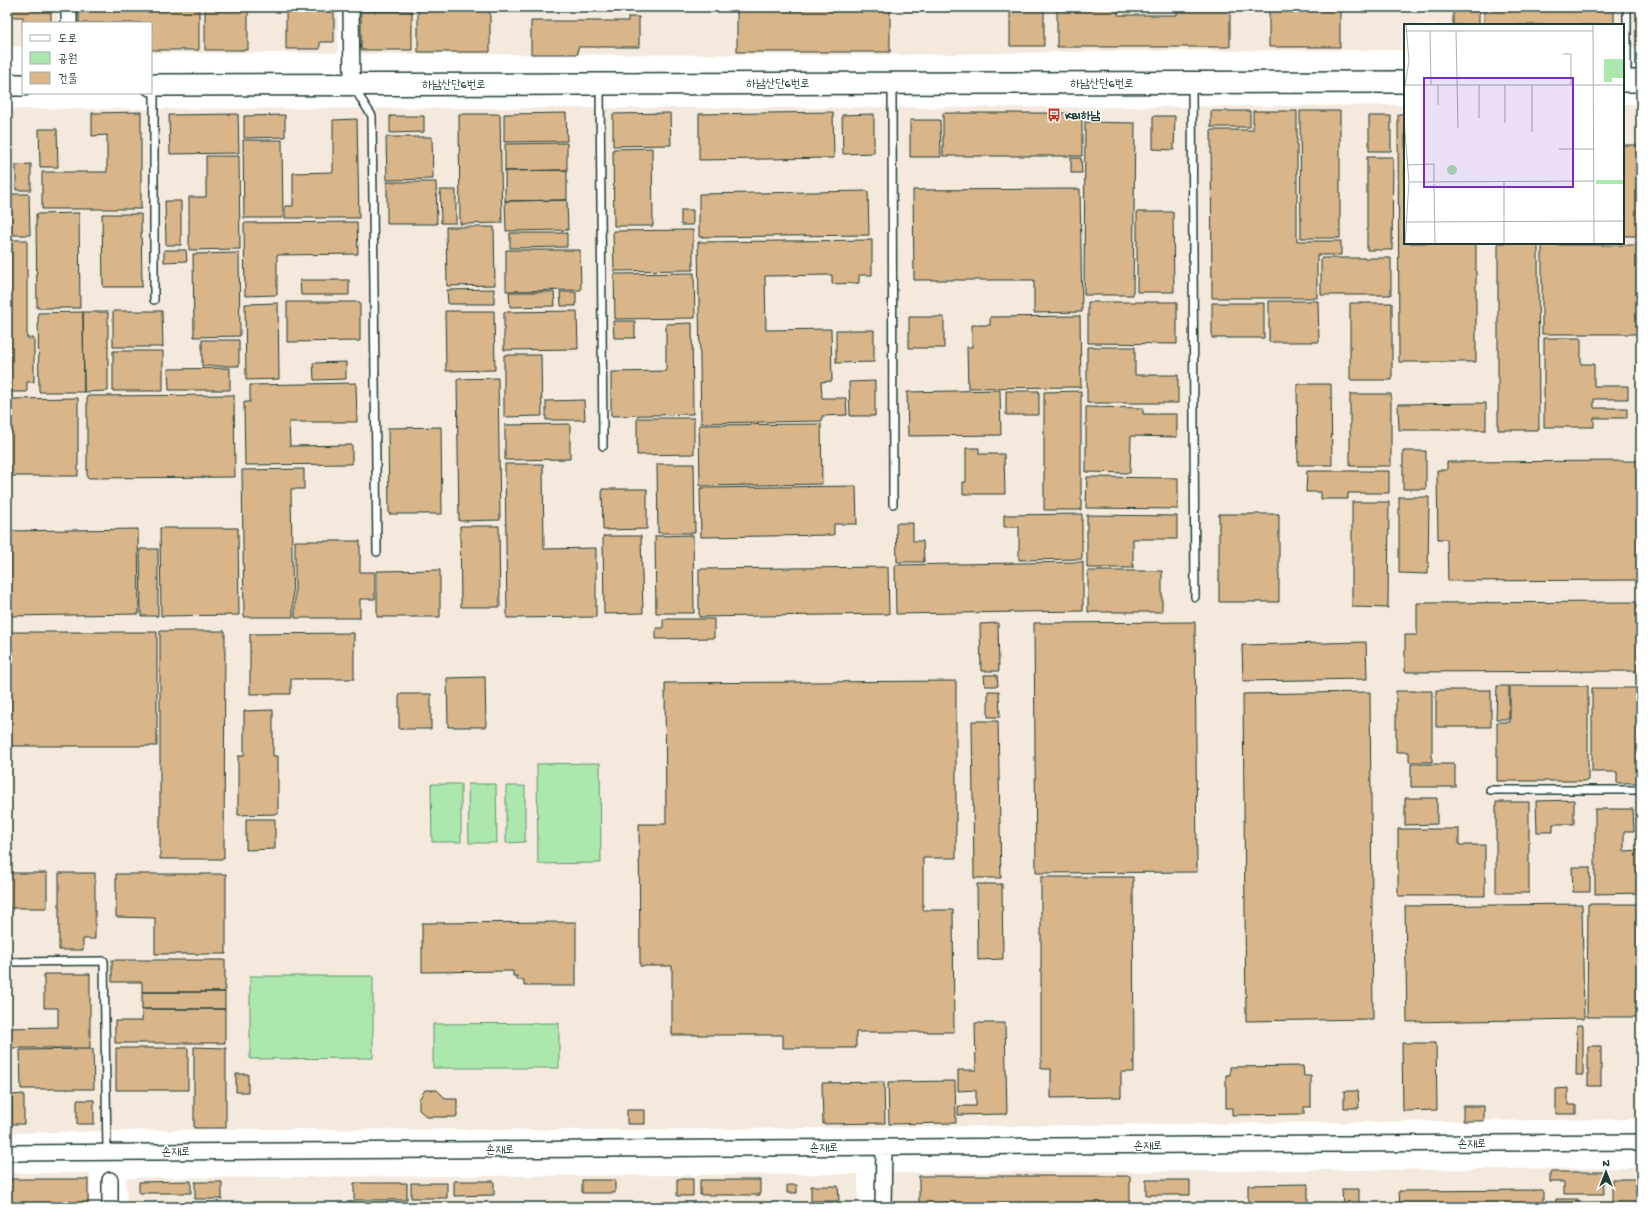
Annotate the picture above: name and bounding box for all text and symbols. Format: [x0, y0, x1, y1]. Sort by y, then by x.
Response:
legend [22, 22, 152, 94]
inset map [1404, 24, 1624, 244]
text: 도로 [58, 33, 77, 47]
text: 공원 [58, 53, 77, 67]
text: 건물 [58, 73, 78, 87]
street label: 하남산단6번로 [746, 78, 810, 92]
street label: 하남산단6번로 [1070, 78, 1134, 92]
street label: 하남산단6번로 [422, 79, 486, 93]
bus stop icon: KBI하남 [1046, 107, 1062, 123]
place label: KBI하남 [1064, 110, 1100, 124]
street label: 손재로 [1458, 1138, 1486, 1152]
street label: 손재로 [1134, 1140, 1162, 1154]
street label: 손재로 [810, 1142, 838, 1156]
street label: 손재로 [486, 1144, 514, 1158]
street label: 손재로 [162, 1146, 190, 1160]
north arrow [1586, 1152, 1626, 1192]
text: N [1602, 1158, 1610, 1170]

